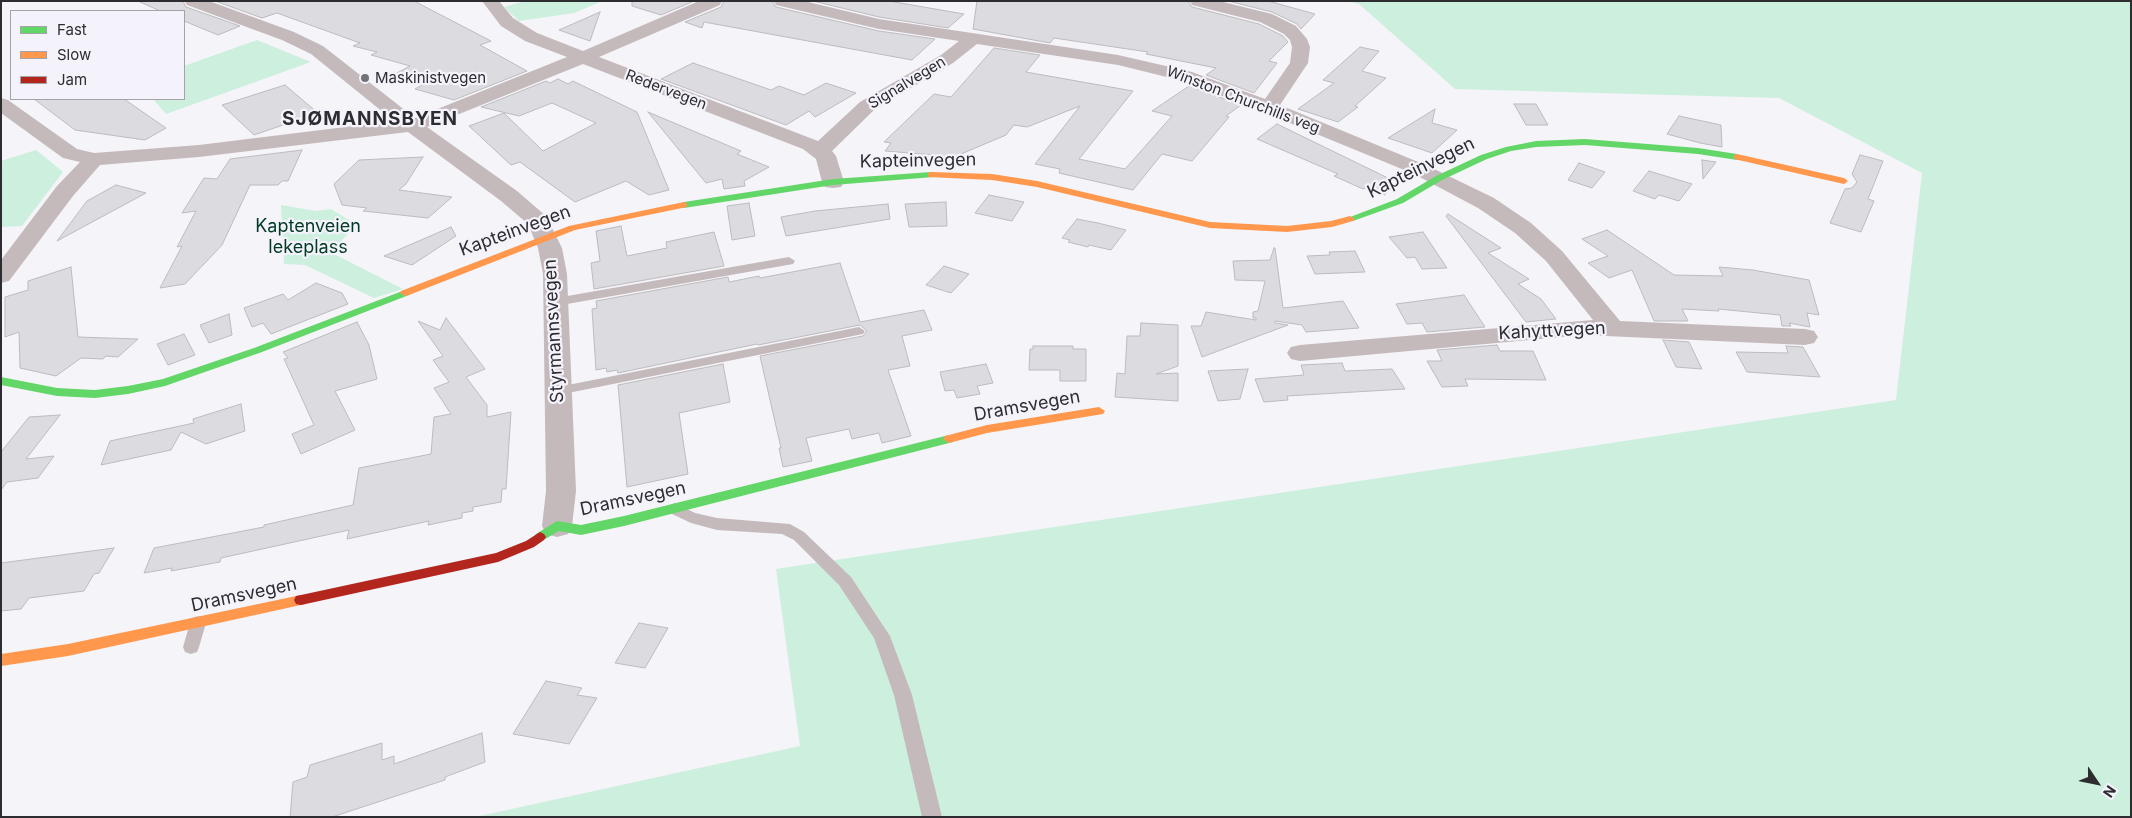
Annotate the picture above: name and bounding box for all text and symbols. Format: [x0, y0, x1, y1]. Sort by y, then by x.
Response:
legend [10, 10, 185, 100]
text: Fast [57, 20, 87, 39]
text: Slow [57, 45, 91, 64]
street label: Signalvegen [865, 53, 949, 113]
street label: Winston Churchills veg [1164, 62, 1322, 138]
street label: Redervegen [623, 66, 709, 114]
place label: Maskinistvegen [375, 69, 486, 87]
text: Jam [57, 70, 87, 89]
marker: Maskinistvegen [359, 72, 371, 84]
district label: SJØMANNSBYEN [281, 108, 459, 130]
street label: Kapteinvegen [1364, 133, 1478, 203]
street label: Kapteinvegen [860, 149, 976, 173]
street label: Kapteinvegen [457, 201, 573, 261]
park label: Kaptenveien lekeplass [255, 216, 361, 258]
street label: Styrmannsvegen [539, 259, 569, 403]
street label: Kahyttvegen [1498, 317, 1606, 345]
street label: Dramsvegen [972, 386, 1082, 426]
street label: Dramsvegen [578, 477, 688, 521]
street label: Dramsvegen [189, 573, 299, 617]
north arrow [2072, 758, 2122, 808]
text: N [2100, 782, 2120, 801]

